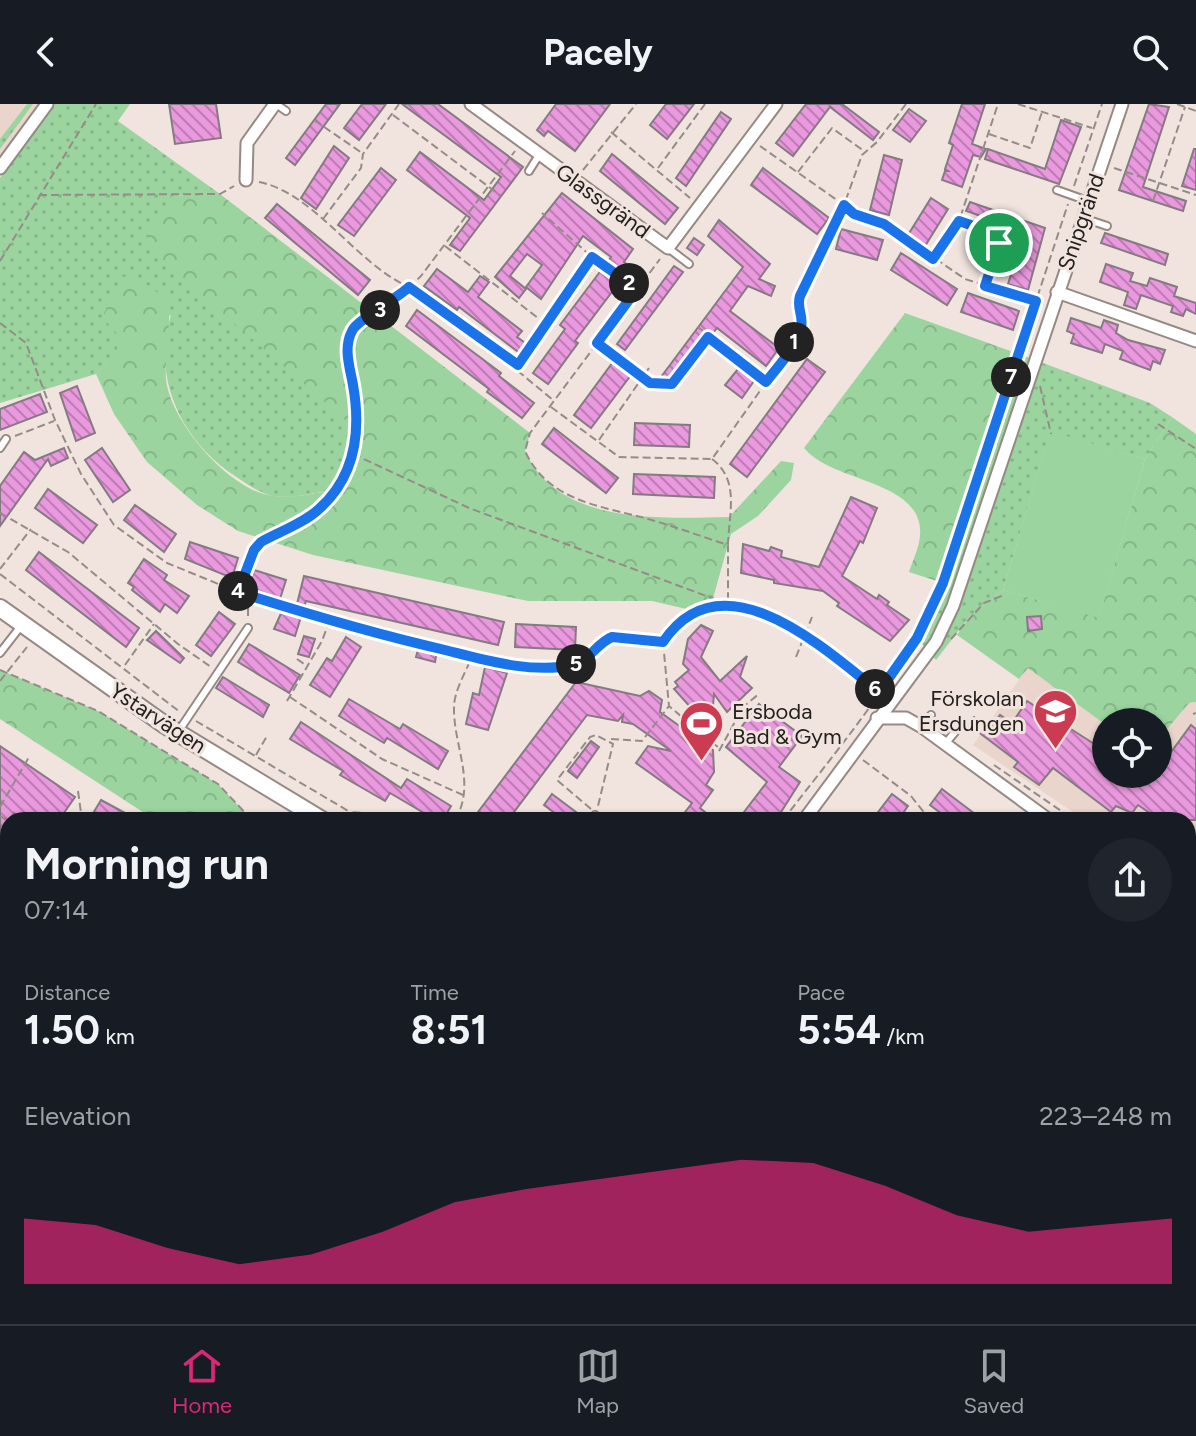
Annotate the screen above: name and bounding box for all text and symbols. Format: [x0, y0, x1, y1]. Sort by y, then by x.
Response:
icon: back [24, 30, 68, 74]
icon: search [1128, 30, 1172, 74]
text: Pacely [543, 31, 653, 74]
street label: Glassgränd [551, 158, 655, 244]
street label: Snipgränd [1052, 170, 1110, 274]
pin [965, 209, 1033, 277]
icon: arrive [977, 221, 1021, 265]
pin: 2 [609, 263, 649, 303]
text: 2 [623, 269, 635, 296]
pin: 3 [360, 290, 400, 330]
text: 3 [374, 296, 386, 323]
pin: 1 [774, 322, 814, 362]
text: 1 [789, 328, 799, 355]
pin: 7 [991, 357, 1031, 397]
text: 7 [1005, 363, 1017, 390]
pin: 4 [218, 571, 258, 611]
text: 4 [231, 577, 245, 604]
pin: 5 [556, 644, 596, 684]
text: 5 [570, 650, 582, 677]
pin: 6 [855, 669, 895, 709]
text: 6 [869, 675, 881, 702]
street label: Ystarvägen [105, 677, 211, 759]
place label: Förskolan Ersdungen [919, 685, 1024, 737]
school or university icon: Förskolan Ersdungen [1031, 687, 1079, 750]
place label: Ersboda Bad & Gym [732, 698, 842, 750]
sports icon: Ersboda Bad & Gym [677, 700, 725, 763]
map controls [1092, 708, 1172, 788]
button: locate [1092, 708, 1172, 788]
text: Morning run [24, 837, 269, 890]
button: share [1088, 838, 1172, 922]
text: 07:14 [24, 894, 88, 926]
text: Distance [24, 979, 110, 1006]
text: Time [411, 979, 459, 1006]
text: Pace [797, 979, 845, 1006]
text: 1.50 [24, 1006, 100, 1054]
text: 8:51 [411, 1006, 487, 1054]
text: 5:54 [797, 1006, 881, 1054]
text: km [100, 1023, 135, 1050]
text: /km [881, 1023, 925, 1050]
text: Elevation [24, 1100, 131, 1132]
text: 223–248 m [1039, 1100, 1172, 1132]
tab: Home [172, 1344, 232, 1419]
tab: Map [576, 1344, 620, 1419]
tab: Saved [963, 1344, 1024, 1419]

